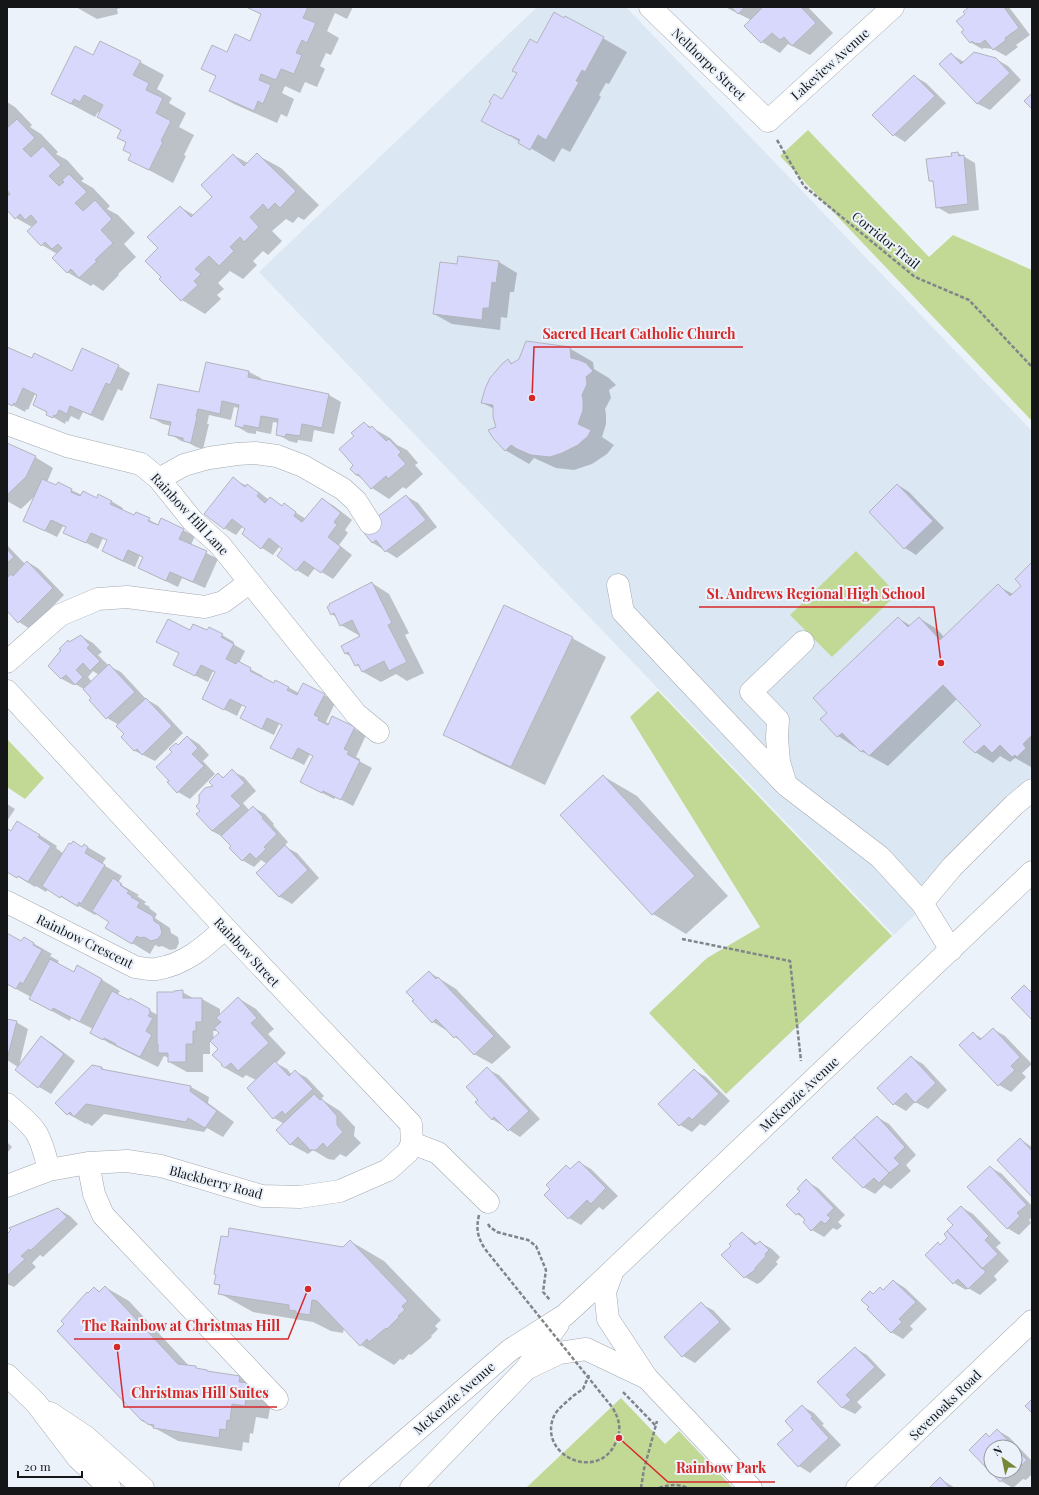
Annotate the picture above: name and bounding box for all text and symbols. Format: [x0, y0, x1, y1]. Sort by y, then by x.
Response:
street label: Nelthorpe Street [669, 24, 750, 104]
street label: Lakeview Avenue [787, 24, 873, 103]
street label: Corridor Trail [849, 207, 924, 272]
callout: Sacred Heart Catholic Church [534, 321, 743, 347]
text: Sacred Heart Catholic Church [542, 324, 736, 343]
street label: Rainbow Hill Lane [148, 469, 233, 559]
callout: St. Andrews Regional High School [699, 581, 934, 607]
text: St. Andrews Regional High School [707, 584, 926, 603]
street label: Rainbow Crescent [34, 910, 137, 972]
street label: Rainbow Street [211, 913, 284, 990]
street label: McKenzie Avenue [755, 1052, 842, 1135]
street label: Blackberry Road [168, 1161, 265, 1202]
callout: The Rainbow at Christmas Hill [74, 1313, 288, 1339]
text: The Rainbow at Christmas Hill [82, 1316, 281, 1335]
street label: McKenzie Avenue [409, 1357, 498, 1438]
street label: Sevenoaks Road [905, 1366, 985, 1443]
callout: Christmas Hill Suites [124, 1381, 277, 1407]
text: Christmas Hill Suites [131, 1383, 269, 1402]
north arrow [983, 1439, 1023, 1479]
text: N [990, 1442, 1005, 1459]
scale bar [18, 1453, 82, 1479]
callout: Rainbow Park [668, 1456, 775, 1482]
text: 20 m [24, 1458, 51, 1474]
text: Rainbow Park [676, 1458, 767, 1477]

